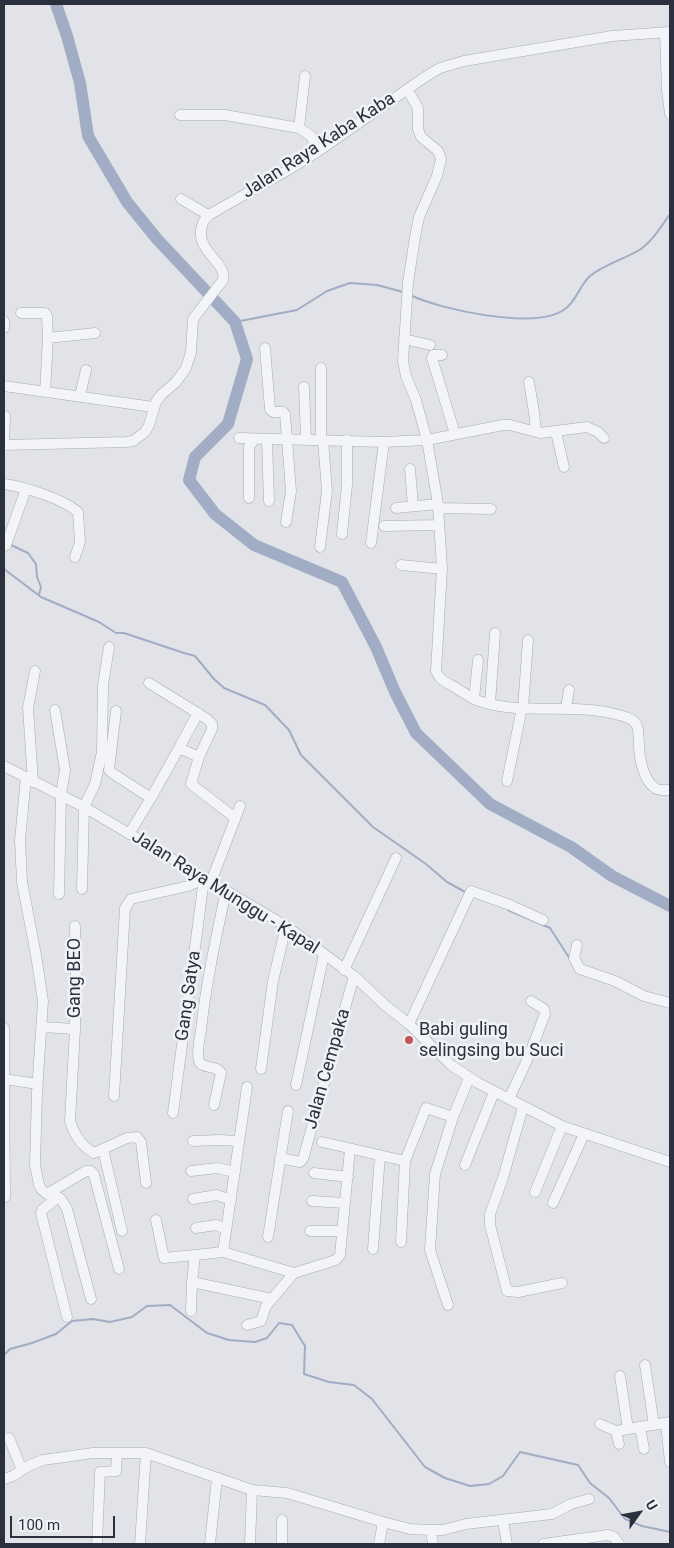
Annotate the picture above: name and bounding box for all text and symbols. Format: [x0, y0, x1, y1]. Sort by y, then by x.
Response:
street label: Jalan Raya Kaba Kaba [238, 88, 400, 204]
street label: Jalan Raya Munggu - Kapal [127, 826, 323, 960]
street label: Gang BEO [64, 938, 86, 1018]
street label: Gang Satya [172, 949, 206, 1043]
street label: Jalan Cempaka [301, 1006, 355, 1132]
place label: Babi guling selingsing bu Suci [419, 1019, 564, 1062]
marker: Babi guling selingsing bu Suci [403, 1034, 415, 1046]
north arrow [614, 1488, 664, 1538]
text: U [642, 1497, 661, 1513]
scale bar [12, 1506, 118, 1538]
text: 100 m [18, 1516, 60, 1534]

